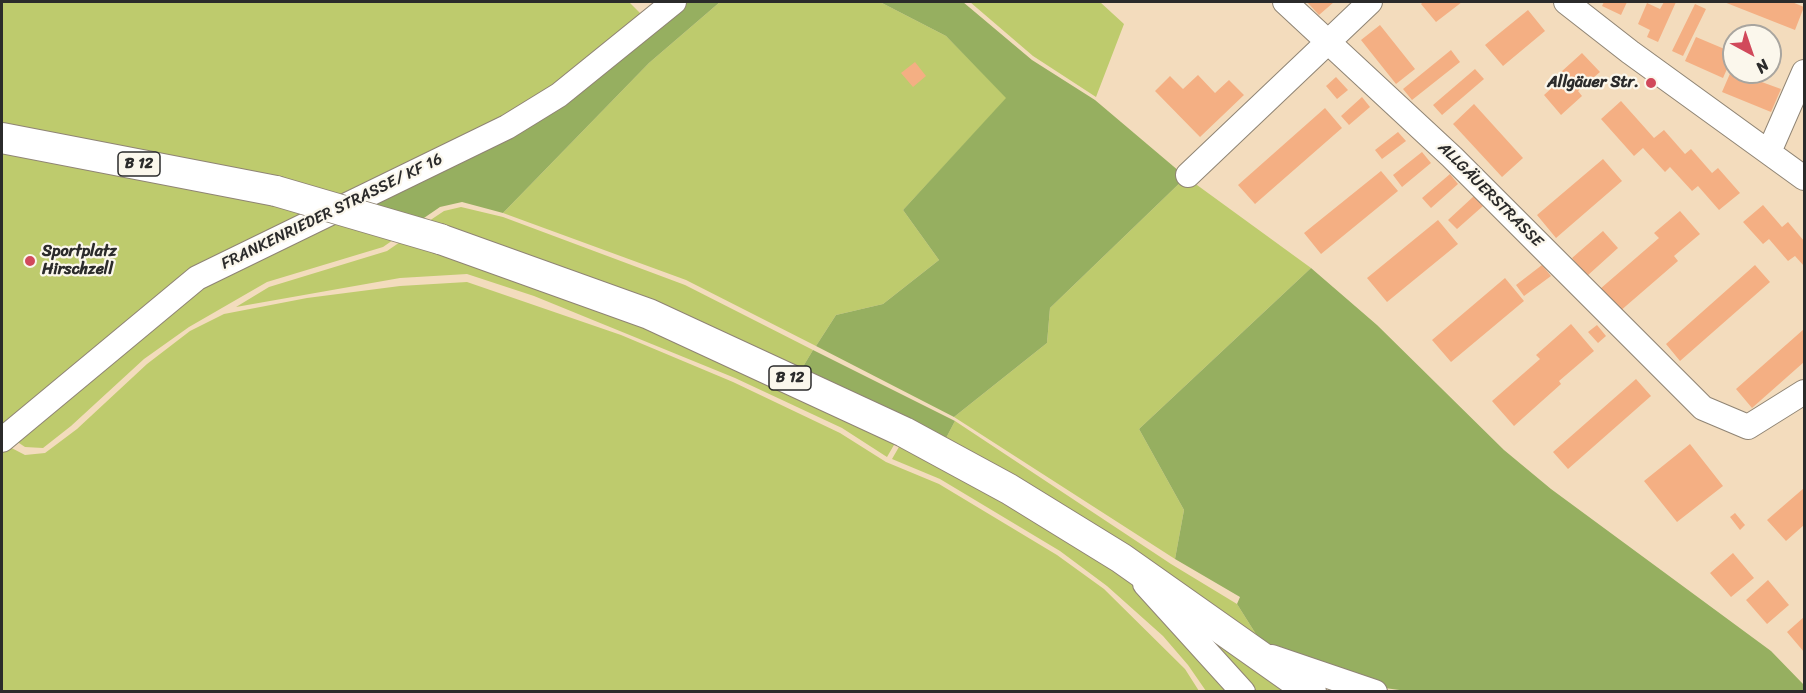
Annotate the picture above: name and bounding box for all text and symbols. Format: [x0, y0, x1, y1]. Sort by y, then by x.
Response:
north arrow [1722, 24, 1782, 84]
text: N [1749, 52, 1776, 81]
place label: Allgäuer Str. [1547, 73, 1639, 93]
marker: Allgäuer Str. [1644, 76, 1658, 90]
street label: ALLGÄUERSTRASSE [1434, 139, 1546, 251]
street label: FRANKENRIEDER STRASSE/ KF 16 [218, 150, 446, 274]
road number: B 12 [118, 152, 160, 176]
place label: Sportplatz Hirschzell [42, 242, 117, 280]
marker: Sportplatz Hirschzell [23, 254, 37, 268]
road number: B 12 [769, 366, 811, 390]

